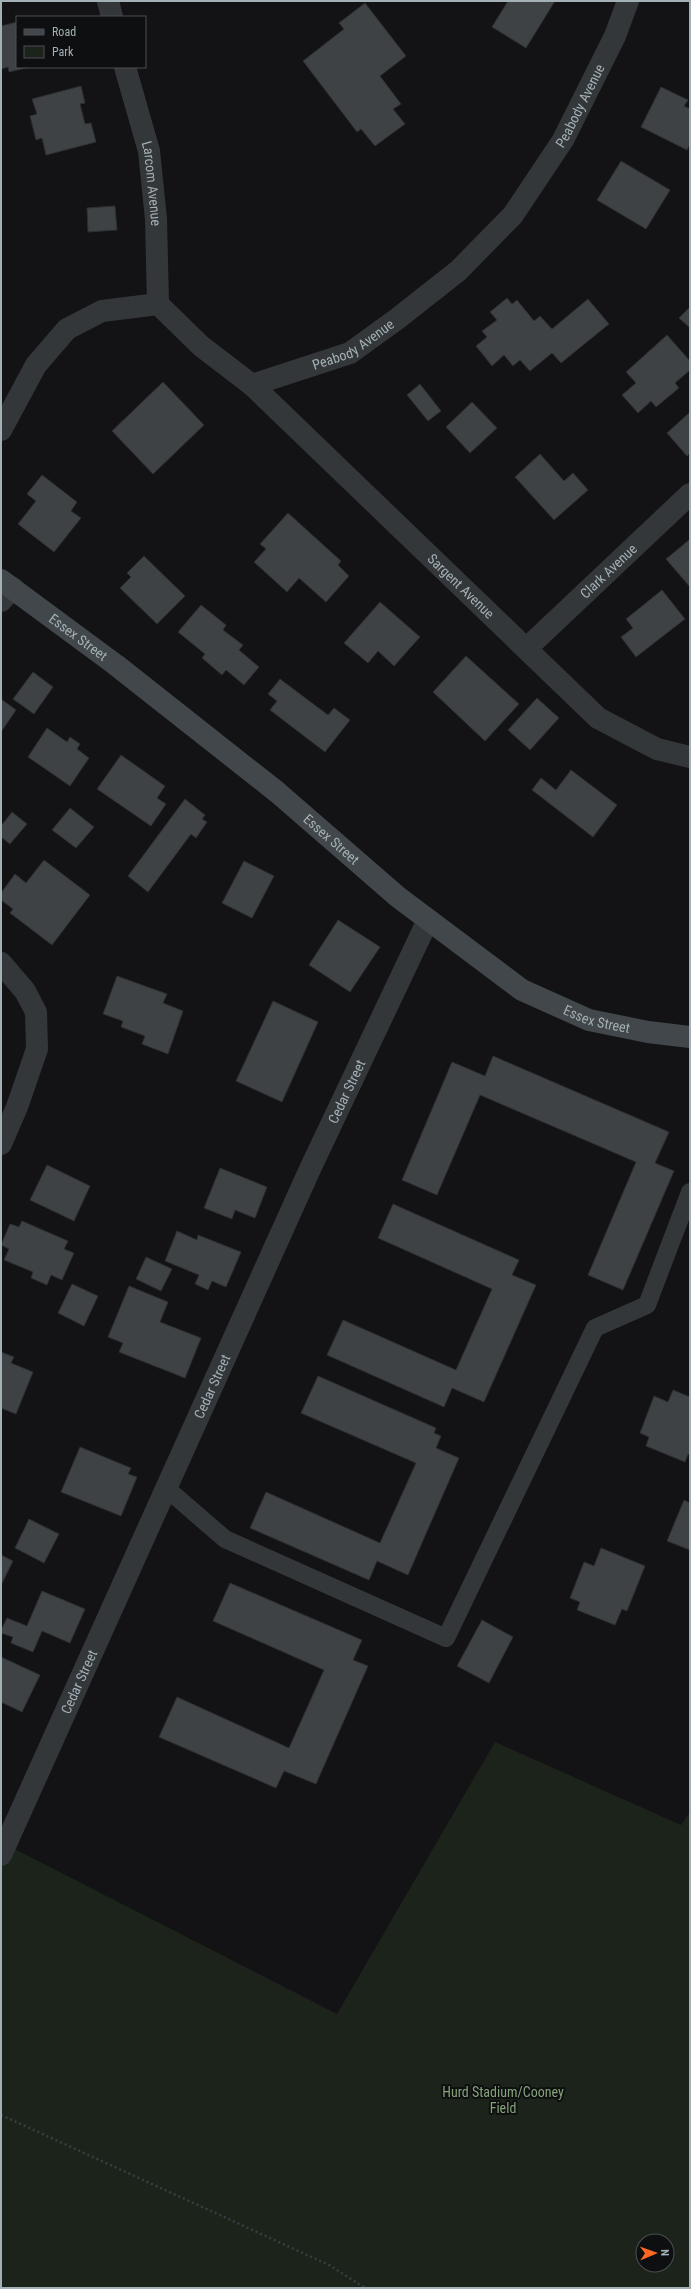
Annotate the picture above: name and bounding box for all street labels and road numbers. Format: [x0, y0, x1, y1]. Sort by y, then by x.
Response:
street label: Peabody Avenue [552, 61, 608, 151]
street label: Larcom Avenue [139, 139, 164, 226]
street label: Peabody Avenue [310, 316, 397, 373]
street label: Clark Avenue [577, 540, 640, 602]
street label: Sargent Avenue [424, 550, 498, 622]
street label: Essex Street [46, 610, 111, 664]
street label: Essex Street [300, 811, 362, 868]
street label: Essex Street [561, 1002, 631, 1036]
street label: Cedar Street [325, 1057, 369, 1126]
street label: Cedar Street [191, 1352, 233, 1421]
street label: Cedar Street [58, 1647, 100, 1716]

